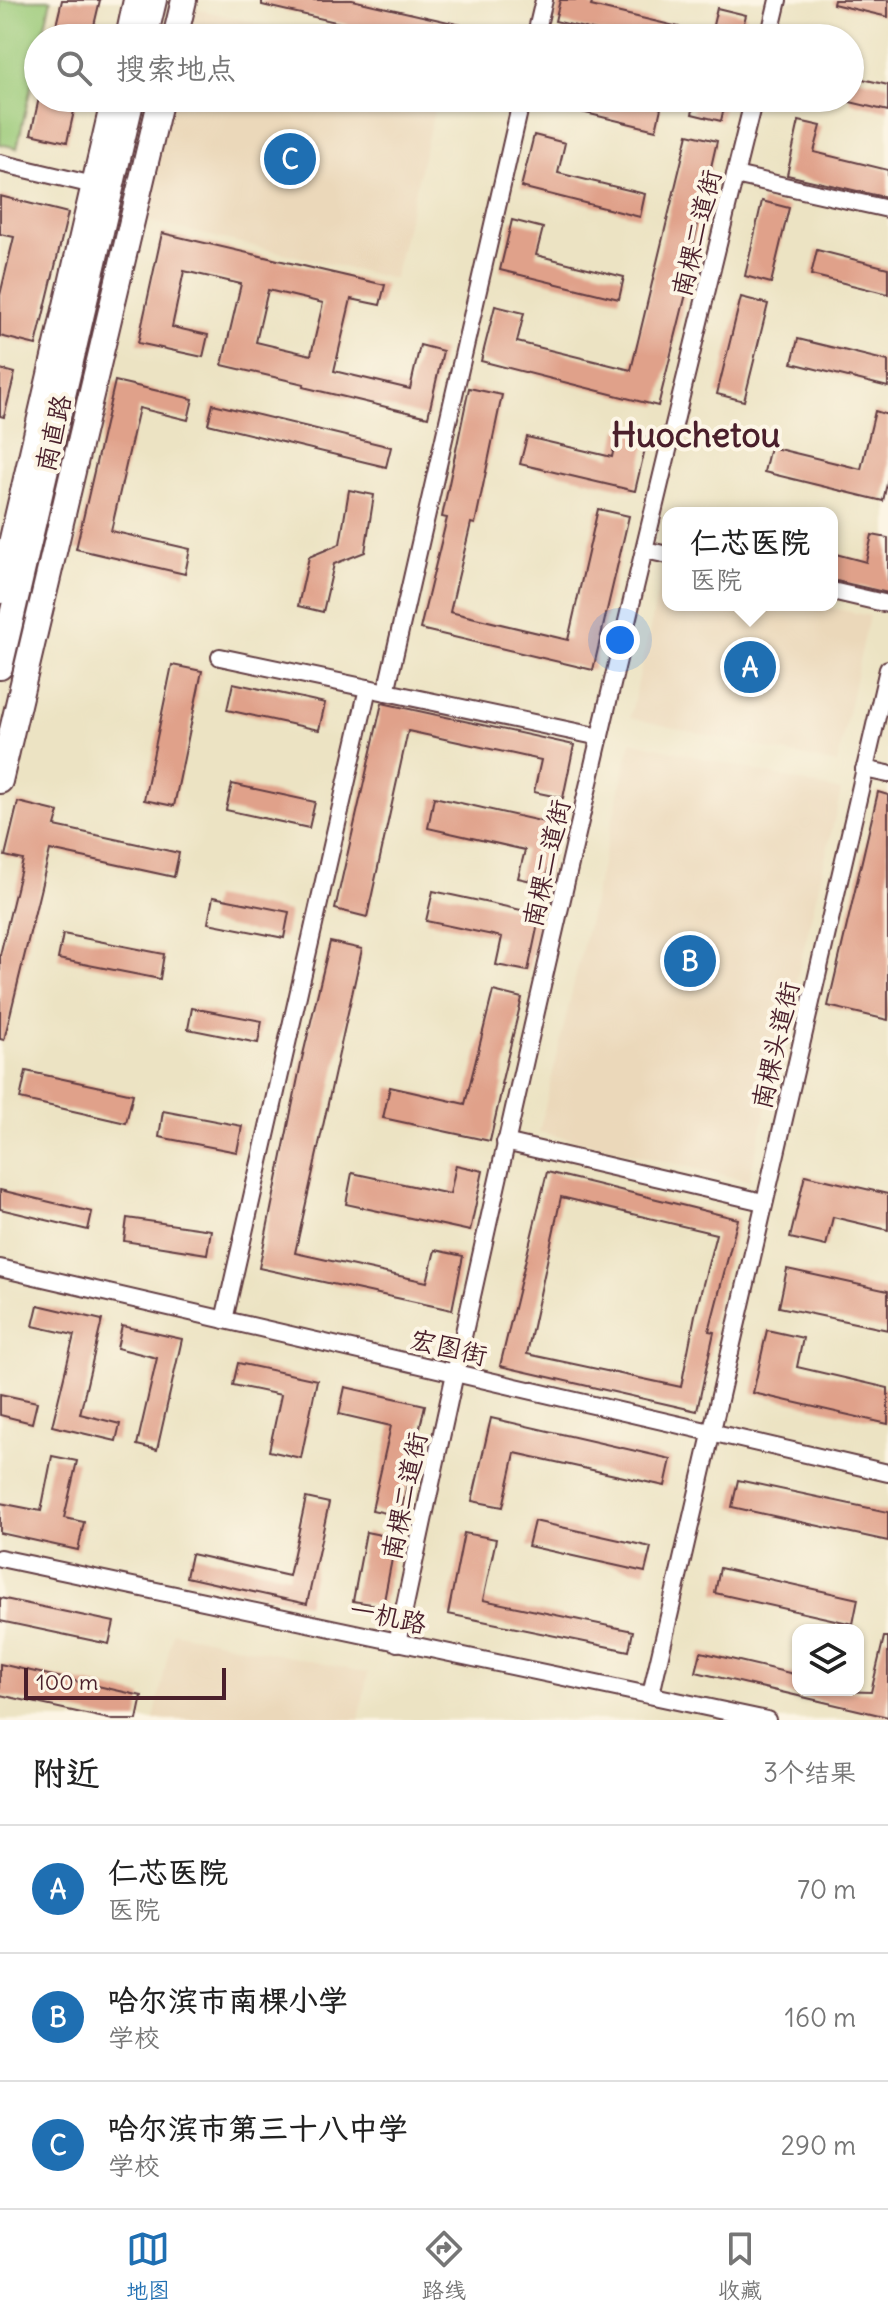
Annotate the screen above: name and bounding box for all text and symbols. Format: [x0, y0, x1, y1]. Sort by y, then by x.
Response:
search box [24, 24, 864, 112]
icon: search [52, 46, 96, 90]
text: 搜索地点 [116, 49, 236, 87]
pin: C [264, 129, 316, 189]
street label: 南棵二道街 [664, 166, 728, 300]
street label: 南直路 [28, 391, 78, 475]
district label: Huochetou [612, 413, 781, 456]
popup [662, 507, 838, 611]
text: 仁芯医院 [690, 523, 810, 561]
text: 医院 [690, 563, 742, 596]
your location [600, 620, 640, 660]
pin: A [724, 637, 776, 697]
street label: 南棵二道街 [515, 796, 577, 930]
pin: B [664, 931, 716, 991]
street label: 南棵头道街 [744, 978, 806, 1112]
street label: 宏图街 [407, 1322, 491, 1372]
street label: 南棵二道街 [374, 1429, 434, 1563]
street label: 一机路 [346, 1592, 430, 1640]
map controls [792, 1624, 864, 1696]
button: layers [792, 1624, 864, 1696]
scale bar [24, 1664, 226, 1700]
text: 100 m [36, 1668, 98, 1696]
text: 附近 [32, 1751, 100, 1794]
text: 3个结果 [763, 1756, 856, 1789]
text: 仁芯医院 [108, 1853, 228, 1891]
text: A [50, 1873, 66, 1906]
text: 70 m [797, 1873, 856, 1906]
text: 医院 [108, 1893, 160, 1926]
text: 哈尔滨市南棵小学 [108, 1981, 348, 2019]
text: B [49, 2001, 67, 2034]
text: 160 m [785, 2001, 856, 2034]
text: 学校 [108, 2021, 160, 2054]
text: 哈尔滨市第三十八中学 [108, 2109, 408, 2147]
text: C [49, 2129, 67, 2162]
text: 290 m [781, 2129, 856, 2162]
text: 学校 [108, 2149, 160, 2182]
tab: 地图 [126, 2227, 170, 2304]
tab: 路线 [422, 2227, 466, 2304]
tab: 收藏 [718, 2227, 762, 2304]

